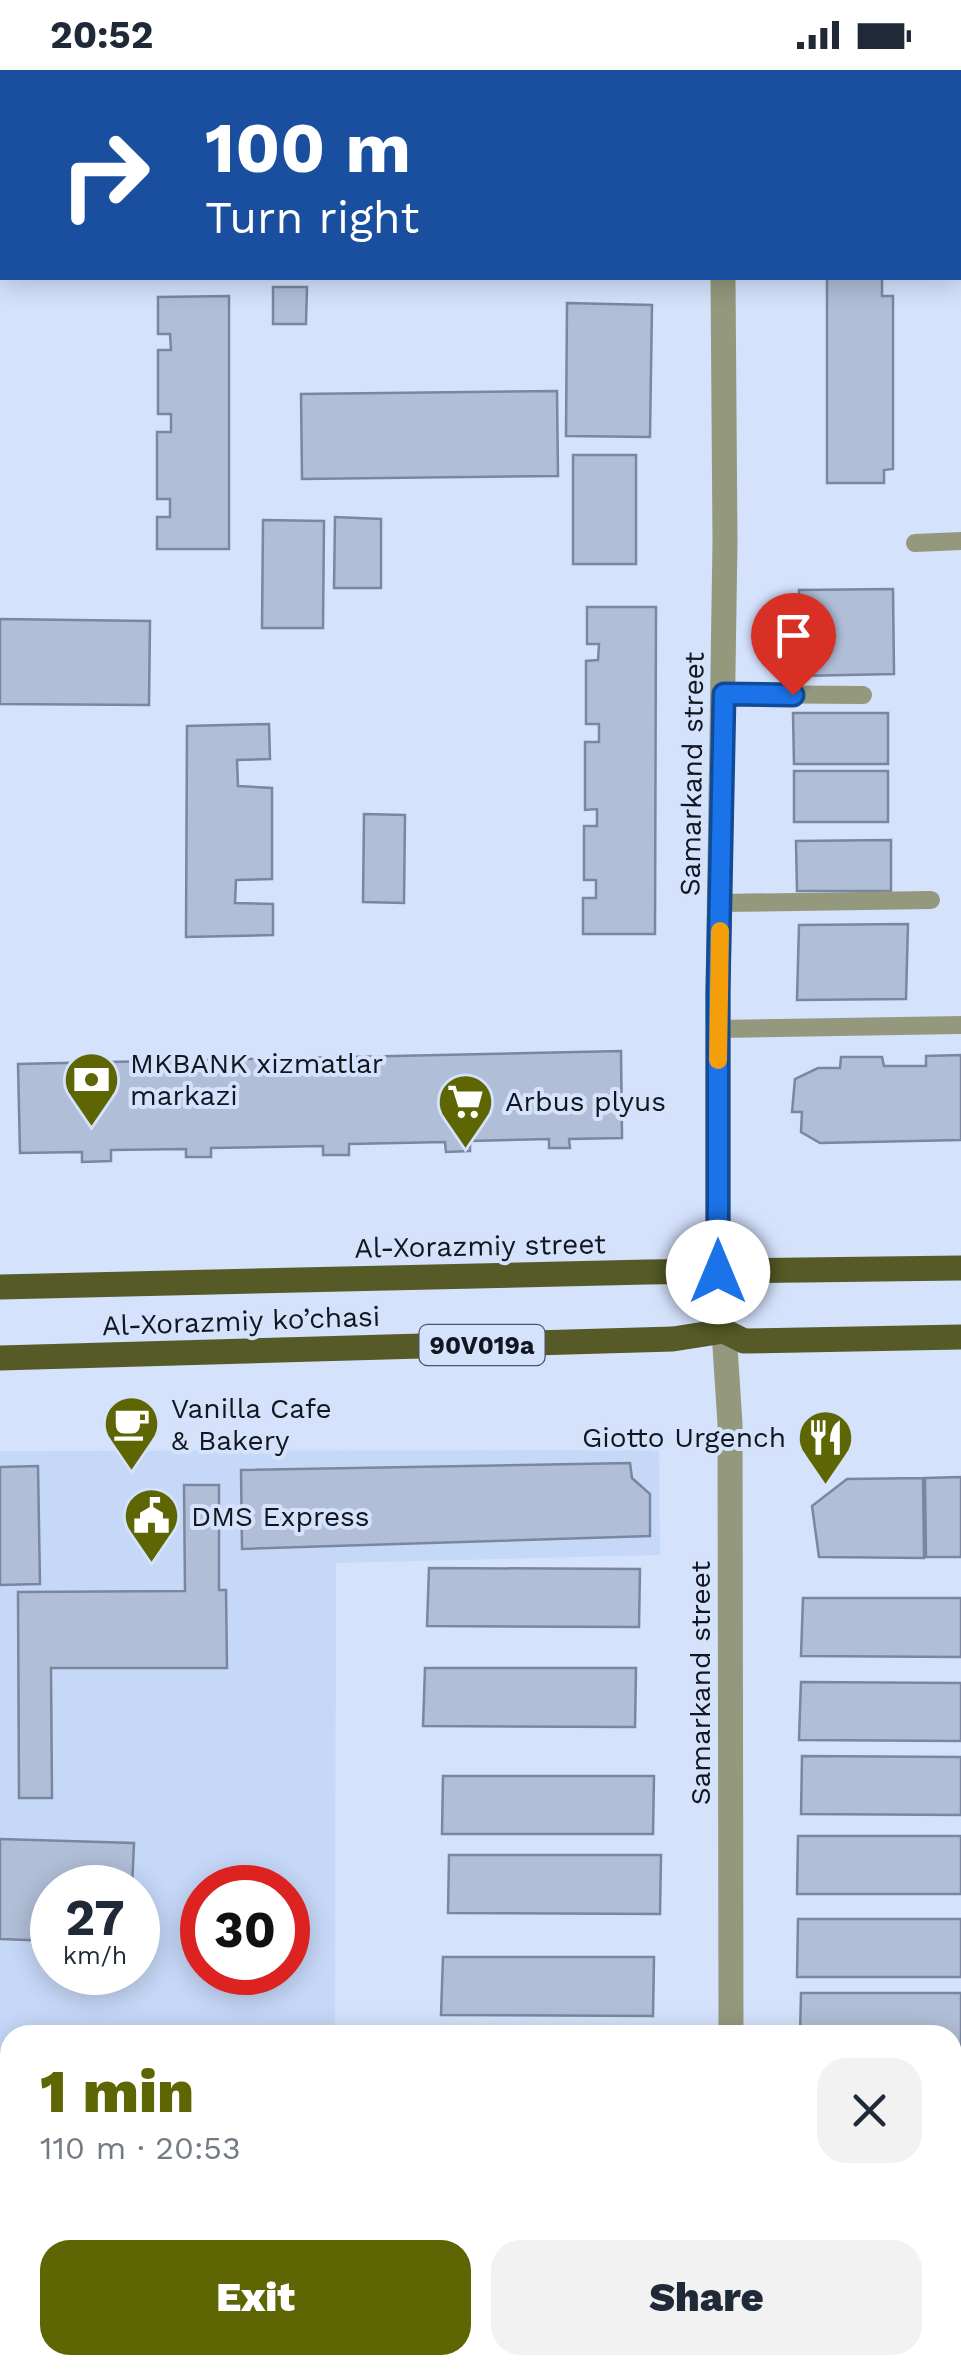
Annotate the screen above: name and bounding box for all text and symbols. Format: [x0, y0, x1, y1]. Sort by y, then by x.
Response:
text: 20:52 [50, 13, 153, 57]
text: 100 m [205, 107, 411, 189]
icon: right [40, 110, 170, 240]
text: Turn right [205, 191, 419, 244]
pin [751, 593, 836, 696]
icon: arrive [766, 608, 821, 663]
street label: Samarkand street [673, 651, 711, 896]
place label: MKBANK xizmatlar markazi [130, 1047, 383, 1112]
bank icon: MKBANK xizmatlar markazi [61, 1049, 121, 1128]
supermarket icon: Arbus plyus [436, 1071, 496, 1150]
place label: Arbus plyus [505, 1085, 666, 1118]
position arrow [666, 1220, 770, 1324]
street label: Al-Xorazmiy street [354, 1227, 606, 1265]
street label: Al-Xorazmiy ko’chasi [101, 1300, 381, 1342]
road number: 90V019a [420, 1325, 544, 1365]
place label: Vanilla Cafe & Bakery [171, 1392, 332, 1457]
cafe icon: Vanilla Cafe & Bakery [102, 1394, 162, 1473]
restaurant icon: Giotto Urgench [795, 1407, 855, 1486]
place label: Giotto Urgench [582, 1421, 786, 1454]
public building icon: DMS Express [122, 1486, 182, 1565]
place label: DMS Express [191, 1500, 370, 1533]
street label: Samarkand street [684, 1561, 717, 1805]
speed limit sign: 30 [180, 1865, 310, 1995]
text: 27 [65, 1888, 125, 1947]
text: km/h [63, 1941, 127, 1970]
text: 1 min [40, 2056, 194, 2127]
button: close [817, 2058, 922, 2163]
text: 110 m · 20:53 [40, 2129, 241, 2167]
button: Exit [40, 2240, 471, 2355]
button: Share [491, 2240, 922, 2355]

